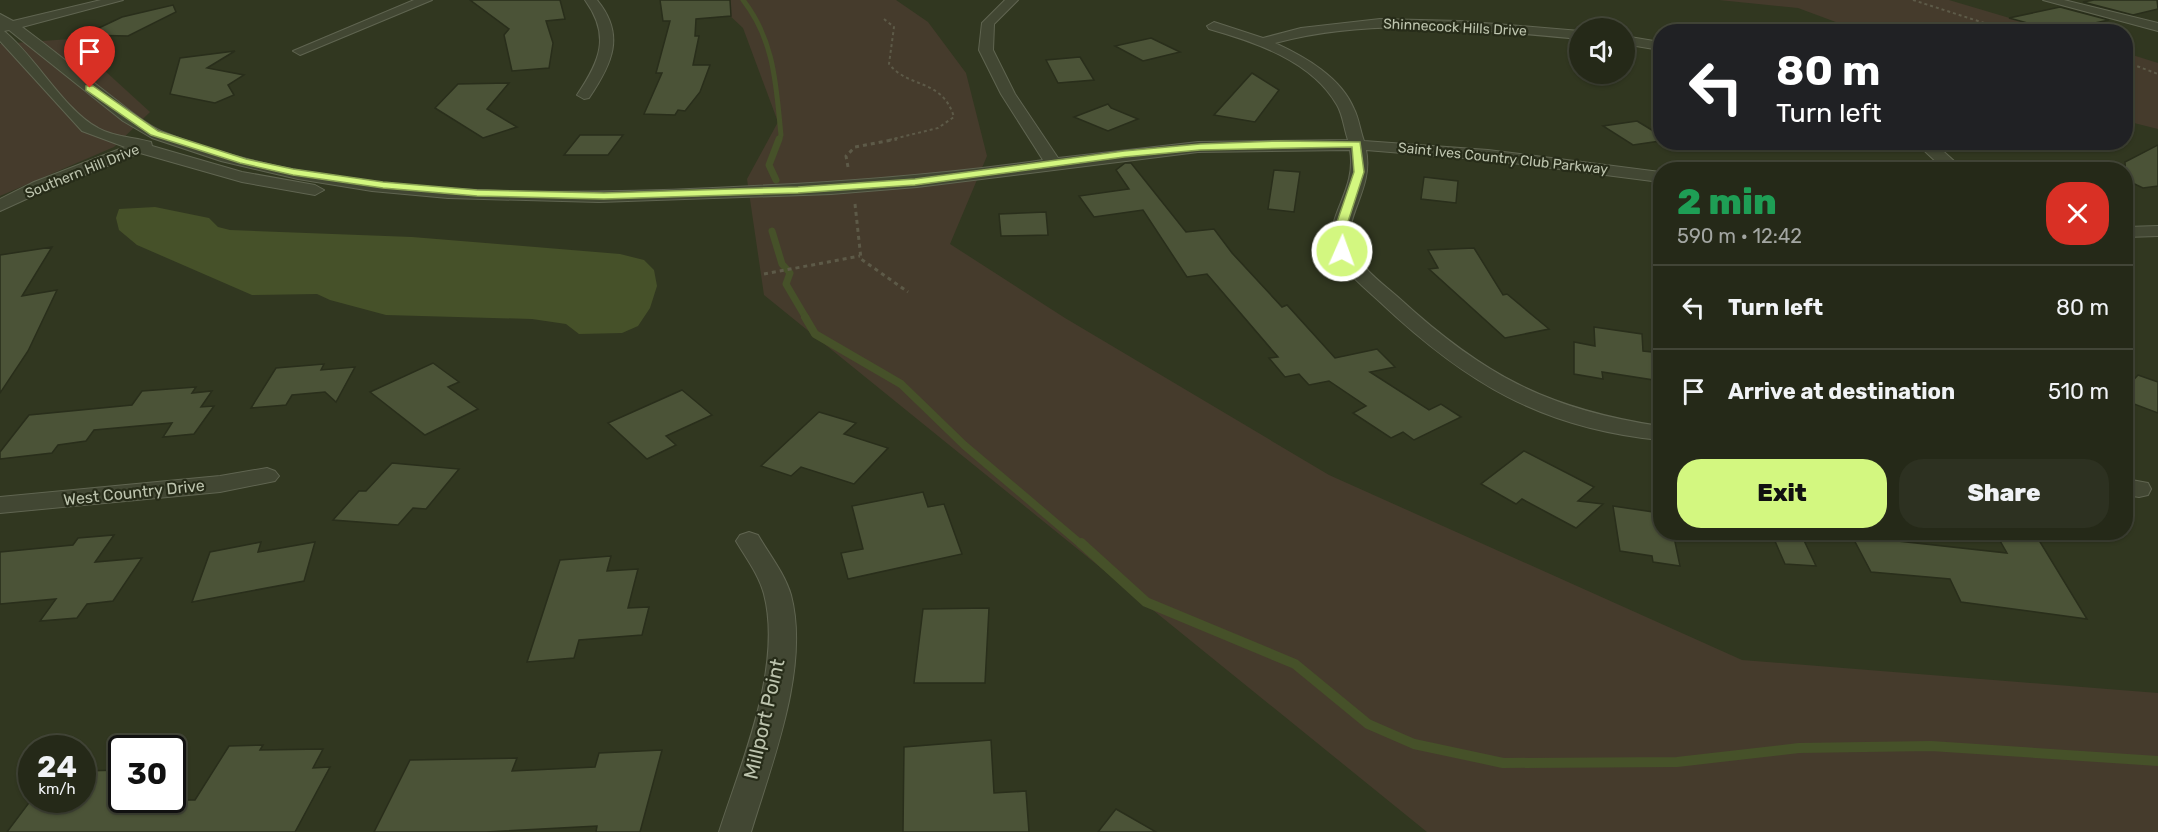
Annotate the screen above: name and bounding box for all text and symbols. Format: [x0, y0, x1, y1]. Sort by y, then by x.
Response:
street label: Shinnecock Hills Drive [1383, 15, 1527, 40]
map controls [1569, 18, 1635, 84]
button: sound [1569, 18, 1635, 84]
pin [64, 26, 115, 88]
icon: arrive [73, 35, 106, 68]
text: 80 m [1776, 46, 1880, 96]
icon: left [1677, 48, 1755, 126]
text: Turn left [1776, 97, 1881, 129]
street label: Saint Ives Country Club Parkway [1397, 139, 1609, 178]
street label: Southern Hill Drive [23, 141, 142, 202]
text: 2 min [1677, 180, 1777, 223]
button: close [2046, 182, 2109, 245]
position arrow [1310, 219, 1374, 283]
text: 590 m · 12:42 [1677, 224, 1802, 248]
icon: left [1677, 291, 1710, 324]
text: Turn left [1728, 294, 1823, 321]
text: 80 m [2056, 294, 2109, 321]
icon: arrive [1677, 375, 1710, 408]
text: Arrive at destination [1728, 378, 1955, 405]
text: 510 m [2048, 378, 2109, 405]
button: Exit [1677, 459, 1887, 528]
button: Share [1899, 459, 2109, 528]
street label: West Country Drive [62, 476, 206, 509]
street label: Millport Point [738, 656, 790, 782]
speed limit sign: 30 [108, 735, 186, 813]
text: 24 [37, 749, 77, 785]
text: km/h [38, 780, 76, 798]

